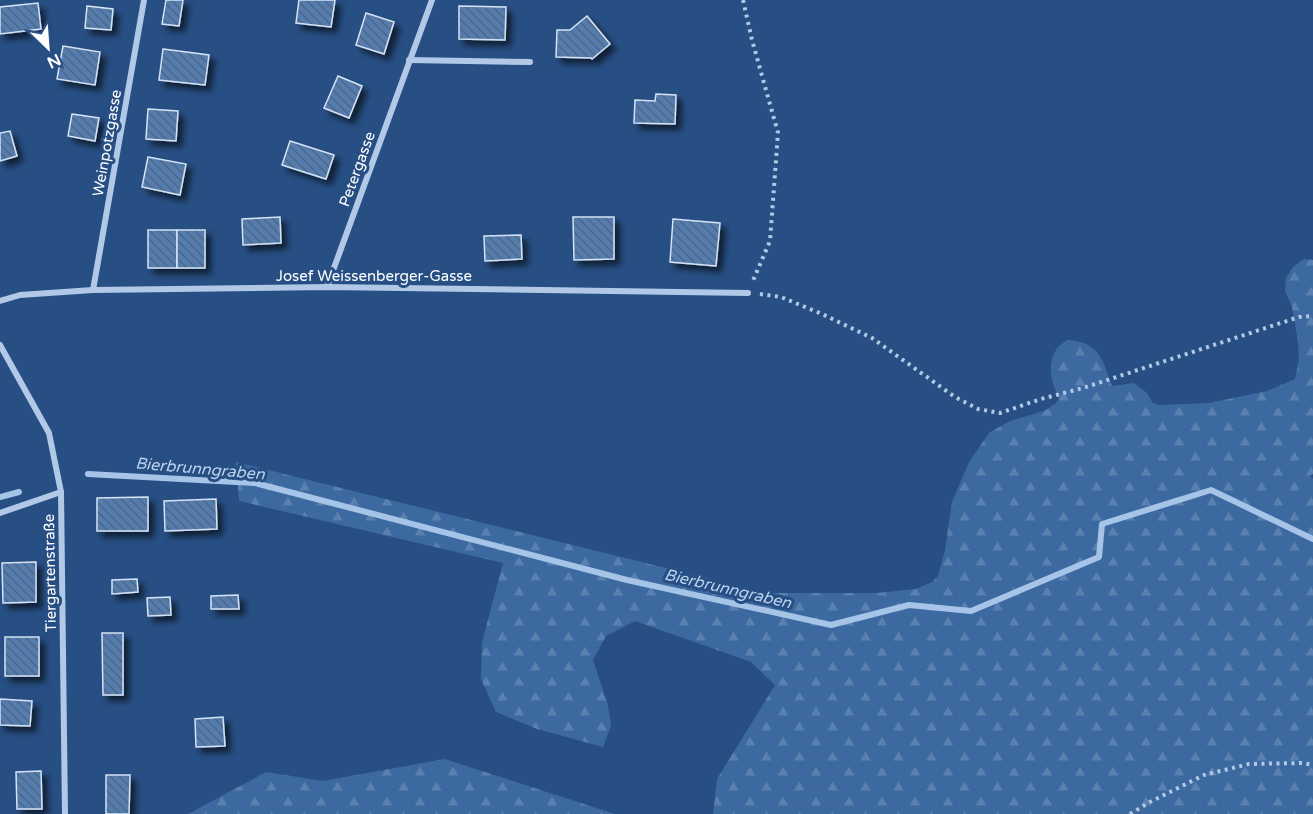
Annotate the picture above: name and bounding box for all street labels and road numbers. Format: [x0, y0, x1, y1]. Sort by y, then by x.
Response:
street label: Weinpotzgasse [89, 88, 125, 198]
street label: Petergasse [335, 129, 379, 209]
street label: Josef Weissenberger-Gasse [276, 267, 472, 285]
street label: Tiergartenstraße [40, 514, 60, 632]

